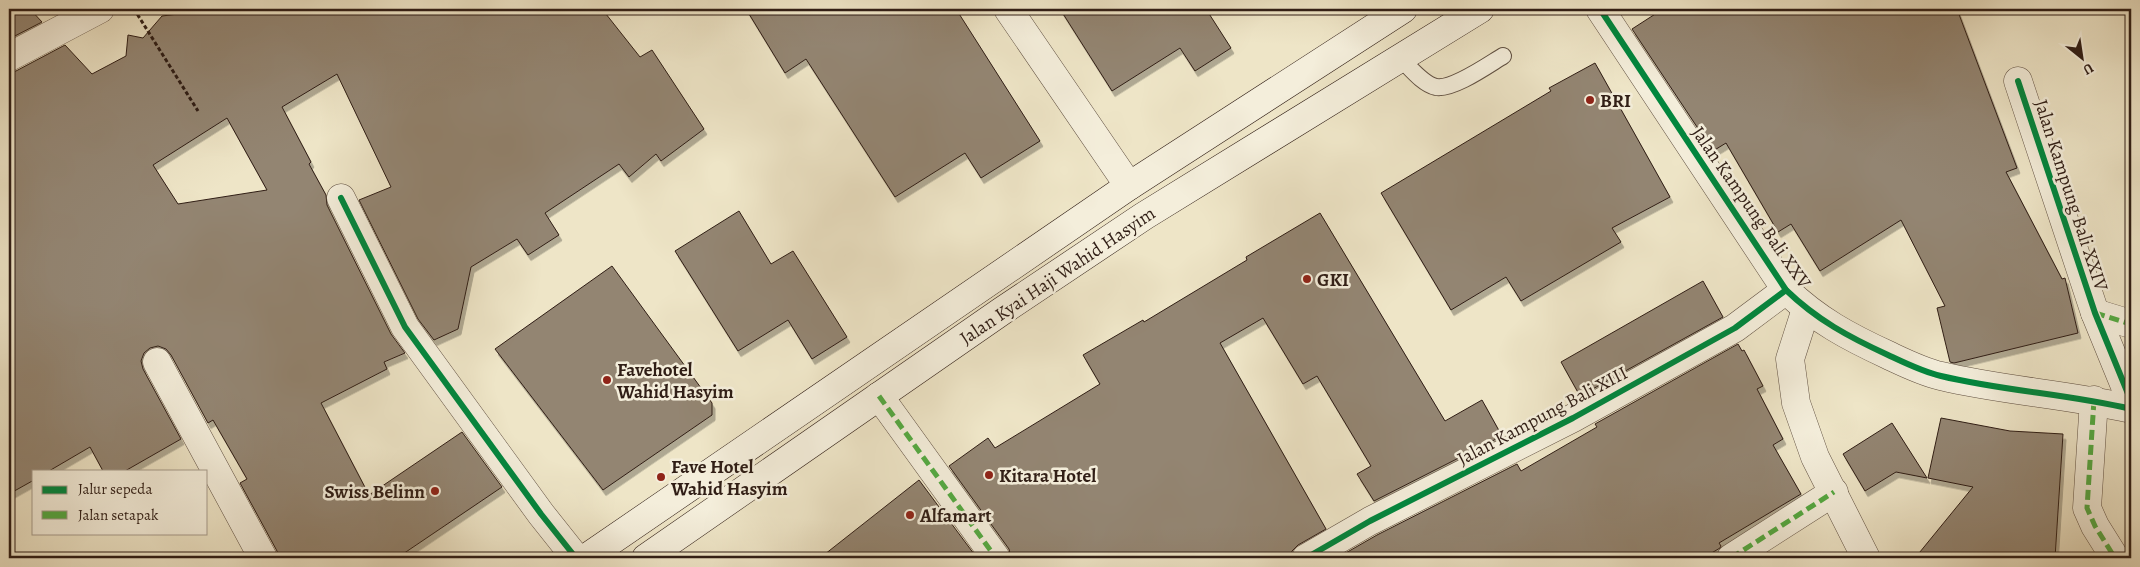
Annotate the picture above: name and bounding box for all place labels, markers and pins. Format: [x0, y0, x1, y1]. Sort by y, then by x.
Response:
place label: BRI [1600, 88, 1631, 114]
marker: BRI [1584, 94, 1596, 106]
place label: GKI [1317, 267, 1349, 293]
marker: GKI [1301, 273, 1313, 285]
place label: Favehotel Wahid Hasyim [616, 357, 734, 405]
marker: Favehotel Wahid Hasyim [601, 374, 613, 386]
place label: Fave Hotel Wahid Hasyim [670, 454, 788, 502]
place label: Kitara Hotel [999, 463, 1096, 489]
marker: Kitara Hotel [983, 469, 995, 481]
marker: Fave Hotel Wahid Hasyim [655, 471, 667, 483]
place label: Swiss Belinn [324, 479, 425, 505]
marker: Swiss Belinn [429, 485, 441, 497]
place label: Alfamart [919, 503, 992, 529]
marker: Alfamart [904, 509, 916, 521]

